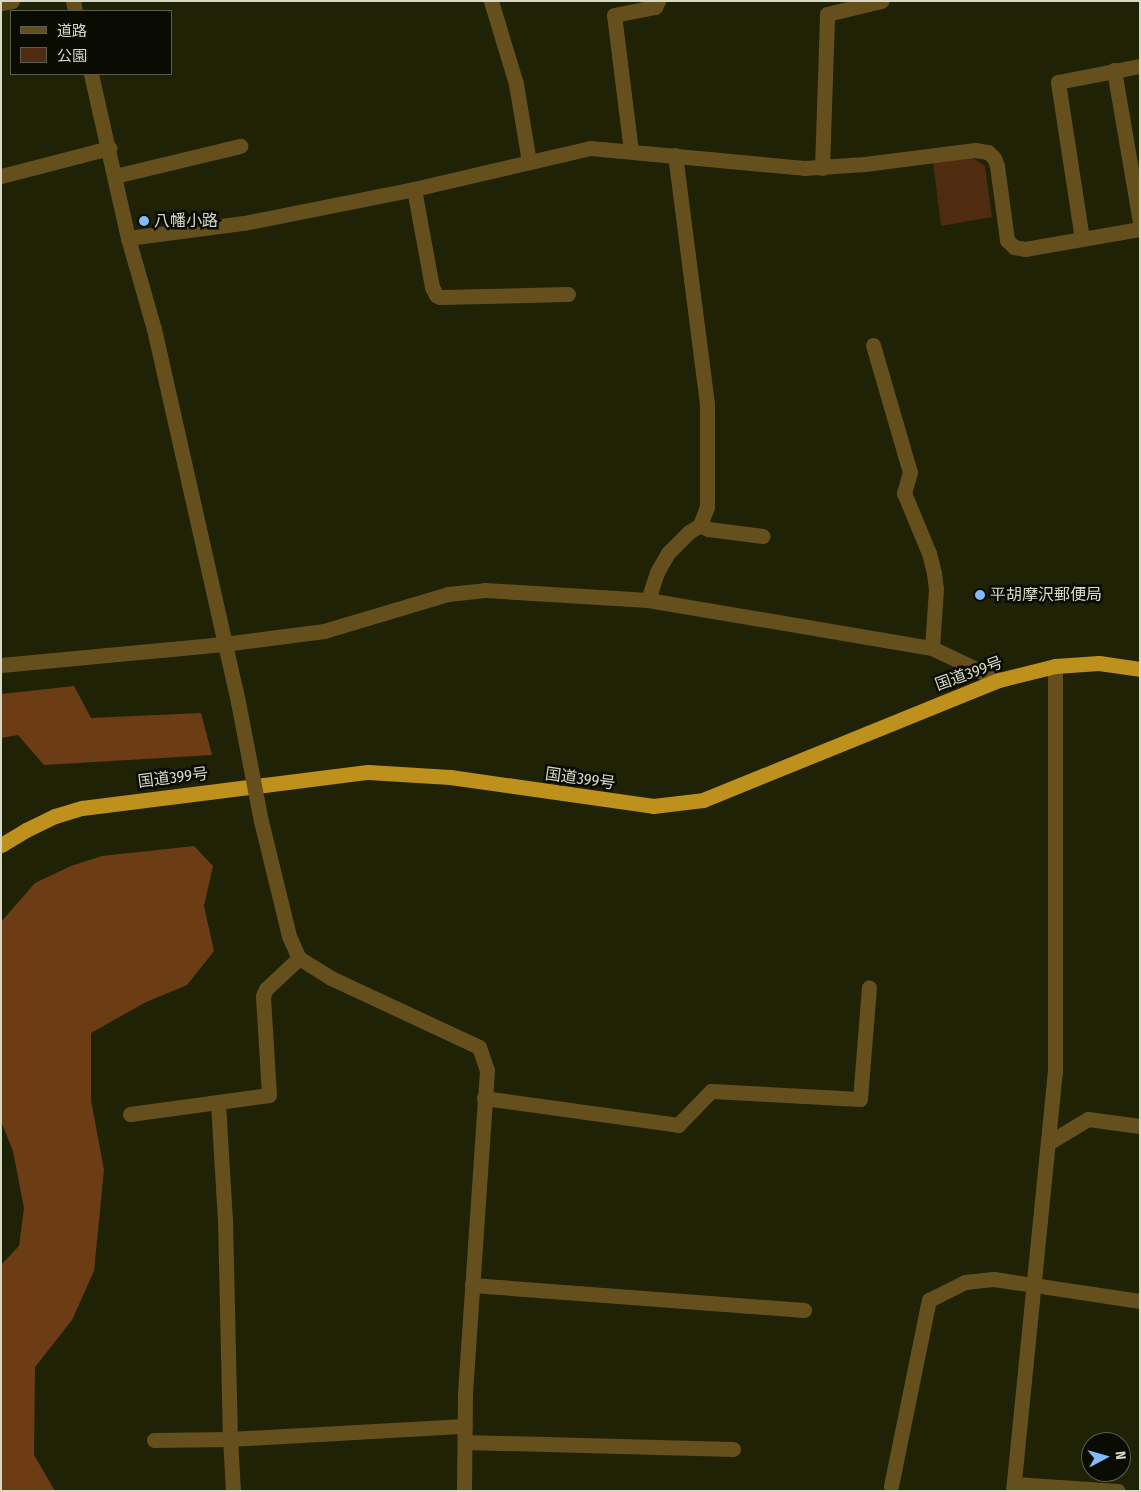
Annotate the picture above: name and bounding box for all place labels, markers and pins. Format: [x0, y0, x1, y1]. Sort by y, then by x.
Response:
place label: 八幡小路 [154, 211, 218, 231]
marker: 八幡小路 [138, 215, 150, 227]
place label: 平胡摩沢郵便局 [990, 585, 1102, 605]
marker: 平胡摩沢郵便局 [974, 589, 986, 601]

